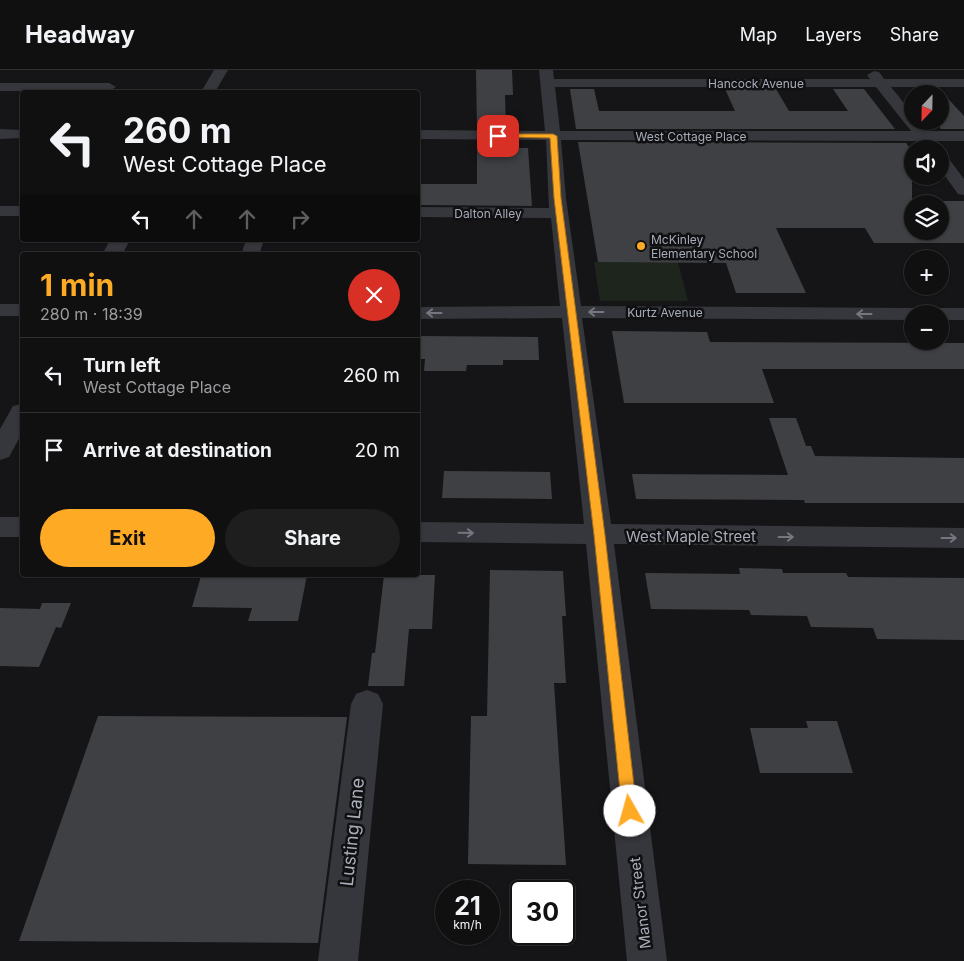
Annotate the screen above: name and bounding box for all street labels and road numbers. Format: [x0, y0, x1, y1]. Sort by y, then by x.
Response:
street label: Hancock Avenue [708, 76, 804, 91]
street label: West Cottage Place [635, 129, 747, 144]
street label: Dalton Alley [454, 206, 522, 221]
street label: Kurtz Avenue [627, 305, 703, 320]
street label: West Maple Street [626, 527, 756, 546]
street label: Lusting Lane [336, 777, 368, 887]
street label: Manor Street [625, 856, 655, 950]

